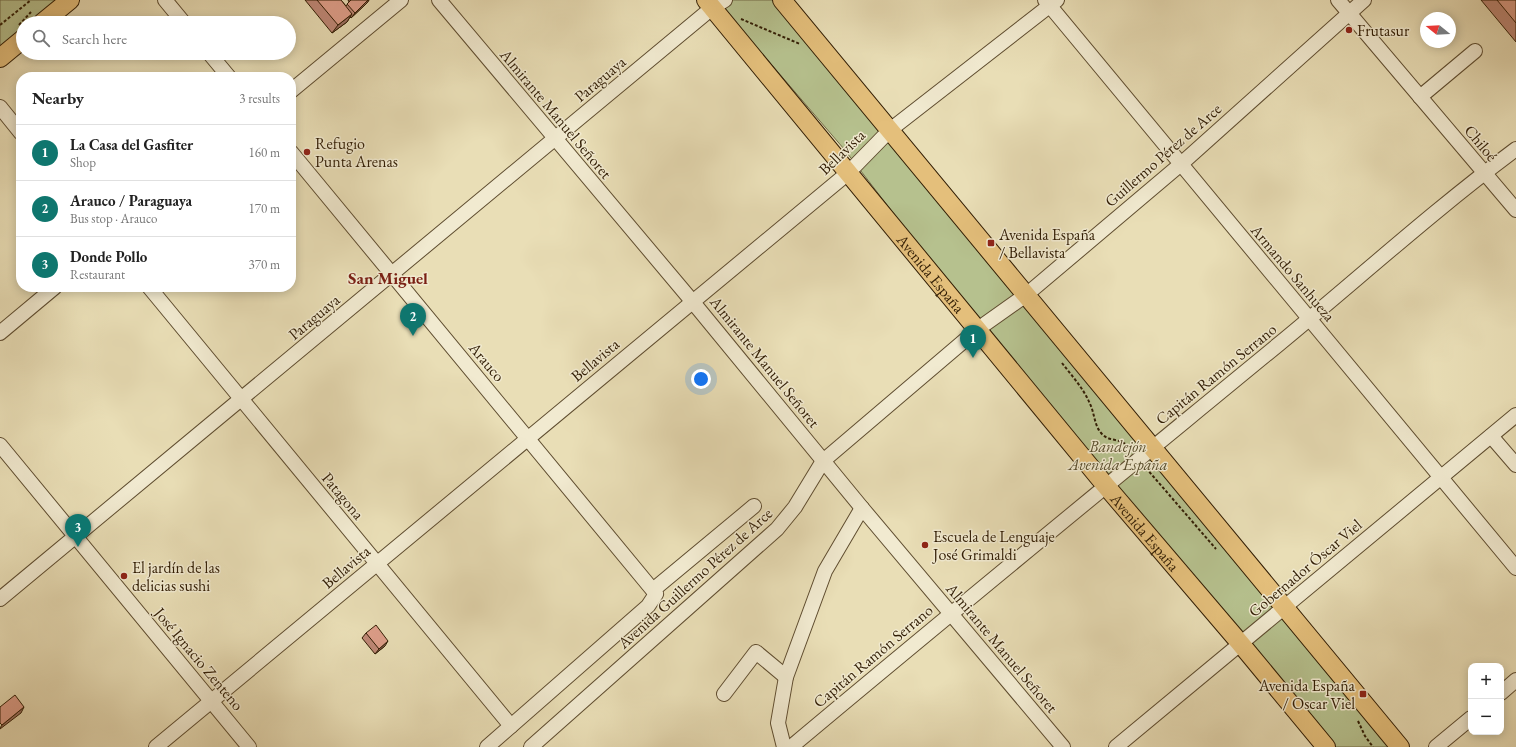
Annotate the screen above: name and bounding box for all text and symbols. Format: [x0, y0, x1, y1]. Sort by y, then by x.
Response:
north arrow [1420, 12, 1456, 48]
search box [16, 16, 296, 60]
place label: Frutasur [1357, 20, 1410, 41]
marker: Frutasur [1344, 25, 1354, 35]
icon: search [30, 27, 52, 49]
text: Search here [62, 29, 127, 48]
street label: Almirante Manuel Señoret [495, 44, 617, 183]
street label: Paraguaya [570, 51, 631, 107]
text: Nearby [32, 87, 84, 109]
text: 3 results [239, 90, 280, 107]
street label: Guillermo Pérez de Arce [1100, 98, 1226, 212]
street label: Chiloé [1460, 120, 1502, 166]
street label: Bellavista [814, 124, 870, 179]
place label: Refugio Punta Arenas [315, 133, 398, 172]
text: La Casa del Gasfiter [70, 135, 193, 154]
text: 1 [42, 144, 48, 161]
text: 160 m [249, 144, 280, 161]
marker: Refugio Punta Arenas [302, 147, 312, 157]
text: Shop [70, 154, 96, 171]
text: Arauco / Paraguaya [70, 191, 192, 210]
text: 2 [42, 200, 48, 217]
text: 170 m [249, 200, 280, 217]
text: Bus stop · Arauco [70, 210, 157, 227]
street label: Armando Sanhueza [1246, 219, 1340, 326]
place label: Avenida España / Bellavista [998, 224, 1096, 263]
street label: Avenida España [892, 229, 970, 318]
marker: Avenida España / Bellavista [986, 238, 996, 248]
text: Donde Pollo [70, 247, 147, 266]
text: 3 [42, 256, 48, 273]
text: 370 m [249, 256, 280, 273]
text: Restaurant [70, 266, 125, 283]
district label: San Miguel [348, 267, 428, 289]
street label: Paraguaya [284, 289, 345, 345]
street label: Almirante Manuel Señoret [705, 291, 825, 432]
pin: 2 [400, 303, 426, 336]
street label: Capitán Ramón Serrano [1151, 319, 1281, 429]
pin: 1 [960, 325, 986, 358]
street label: Bellavista [566, 333, 624, 386]
street label: Arauco [464, 337, 510, 386]
your location [691, 369, 711, 389]
park label: Bandejón Avenida España [1067, 436, 1168, 475]
street label: Patagona [317, 468, 369, 524]
street label: Avenida España [1105, 488, 1185, 576]
street label: Avenida Guillermo Pérez de Arce [612, 503, 777, 654]
pin: 3 [65, 514, 91, 547]
street label: Gobernador Óscar Viel [1244, 514, 1366, 622]
place label: Escuela de Lenguaje José Grimaldi [931, 526, 1055, 565]
street label: Bellavista [317, 540, 375, 593]
marker: Escuela de Lenguaje José Grimaldi [920, 540, 930, 550]
place label: El jardín de las delicias sushi [132, 557, 220, 596]
marker: El jardín de las delicias sushi [119, 571, 129, 581]
street label: Almirante Manuel Señoret [941, 578, 1063, 717]
street label: Capitán Ramón Serrano [809, 600, 937, 712]
street label: José Ignacio Zenteno [148, 601, 248, 715]
map controls [1468, 663, 1504, 735]
button: + [1468, 663, 1504, 699]
place label: Avenida España / Oscar Viel [1258, 675, 1356, 714]
marker: Avenida España / Oscar Viel [1358, 689, 1368, 699]
button: − [1468, 699, 1504, 735]

